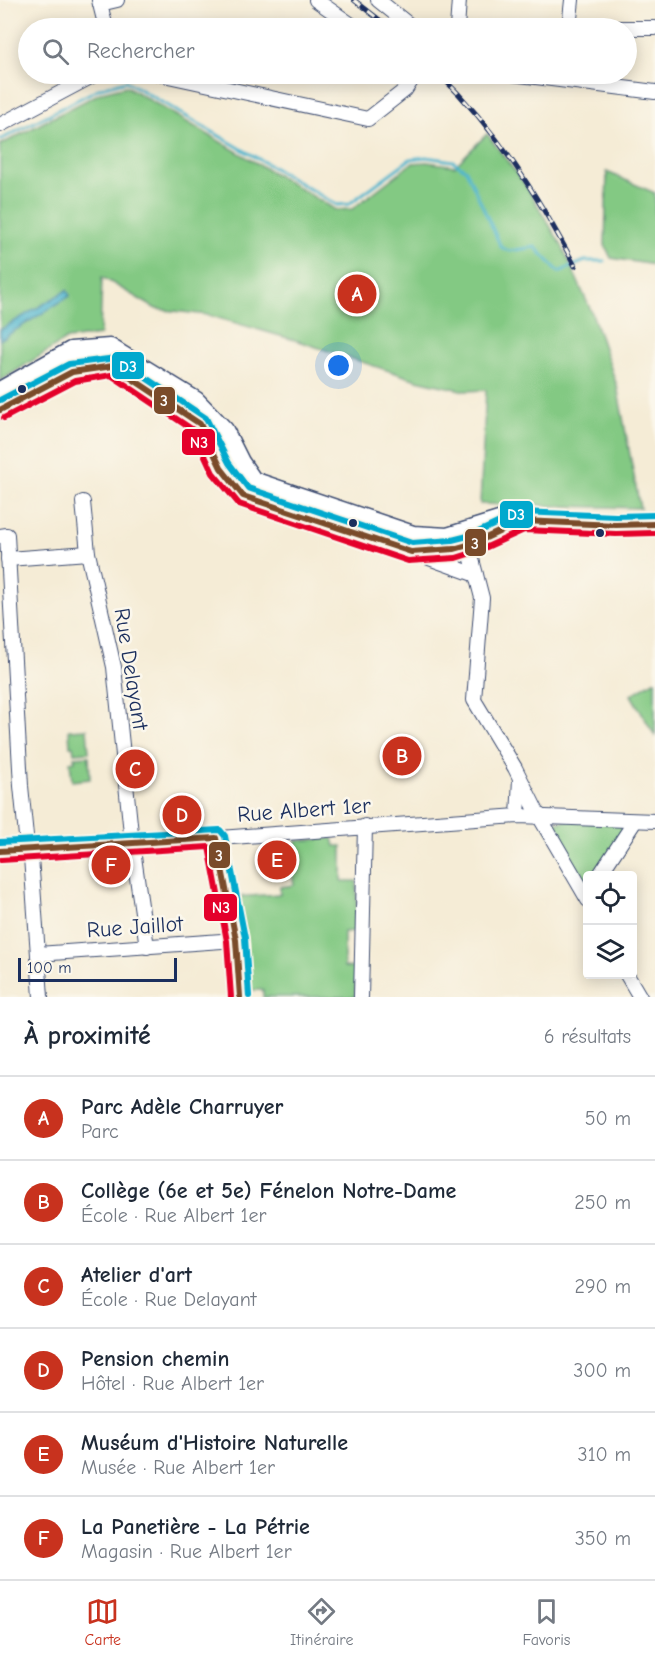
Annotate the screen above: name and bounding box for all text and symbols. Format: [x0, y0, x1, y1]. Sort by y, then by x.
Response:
search box [18, 18, 637, 84]
icon: search [39, 35, 72, 68]
text: Rechercher [87, 38, 195, 64]
pin: A [338, 272, 376, 316]
line badge: D3 [111, 351, 145, 380]
your location [324, 351, 353, 380]
text: D3 [119, 358, 137, 376]
unlabelled marker [16, 383, 28, 395]
line badge: 3 [153, 386, 176, 415]
text: 3 [160, 392, 168, 410]
line badge: N3 [181, 428, 216, 456]
text: N3 [190, 434, 208, 452]
line badge: D3 [499, 500, 534, 529]
text: D3 [507, 506, 525, 524]
unlabelled marker [347, 517, 359, 529]
unlabelled marker [594, 527, 606, 539]
line badge: 3 [464, 528, 487, 557]
text: 3 [471, 535, 479, 553]
street label: Rue Delayant [109, 606, 154, 733]
pin: B [382, 734, 422, 778]
pin: C [116, 746, 154, 792]
pin: D [162, 792, 201, 838]
street label: Rue Albert 1er [236, 792, 372, 828]
pin: E [258, 838, 296, 882]
line badge: 3 [208, 841, 231, 869]
pin: F [92, 842, 130, 888]
text: 3 [215, 847, 223, 865]
map controls [583, 871, 637, 979]
button: locate [583, 871, 637, 925]
line badge: N3 [203, 893, 238, 922]
text: N3 [212, 899, 230, 917]
street label: Rue Jaillot [86, 911, 185, 943]
button: layers [583, 925, 637, 979]
scale bar [18, 955, 177, 983]
text: 100 m [27, 959, 71, 977]
text: À proximité [24, 1021, 151, 1051]
text: 6 résultats [544, 1025, 631, 1048]
text: Parc Adèle Charruyer [81, 1094, 284, 1120]
text: A [38, 1107, 49, 1130]
text: 50 m [585, 1107, 631, 1130]
text: Parc [81, 1120, 119, 1143]
text: Collège (6e et 5e) Fénelon Notre-Dame [81, 1178, 456, 1204]
text: B [37, 1191, 50, 1214]
text: 250 m [574, 1191, 631, 1214]
text: École · Rue Albert 1er [81, 1204, 266, 1227]
text: Atelier d'art [81, 1262, 192, 1288]
text: C [37, 1275, 50, 1298]
text: 290 m [575, 1275, 631, 1298]
text: École · Rue Delayant [81, 1288, 256, 1311]
text: Pension chemin [81, 1346, 229, 1372]
text: D [37, 1359, 50, 1382]
text: 300 m [573, 1359, 631, 1382]
text: Hôtel · Rue Albert 1er [81, 1372, 264, 1395]
text: Muséum d'Histoire Naturelle [81, 1430, 348, 1456]
text: E [38, 1443, 49, 1466]
text: 310 m [578, 1443, 631, 1466]
text: Musée · Rue Albert 1er [81, 1456, 275, 1479]
text: La Panetière - La Pétrie [81, 1514, 310, 1540]
text: F [38, 1527, 49, 1550]
text: 350 m [575, 1527, 631, 1550]
text: Magasin · Rue Albert 1er [81, 1540, 292, 1563]
tab: Carte [85, 1595, 121, 1649]
tab: Itinéraire [290, 1595, 353, 1649]
tab: Favoris [522, 1595, 570, 1649]

